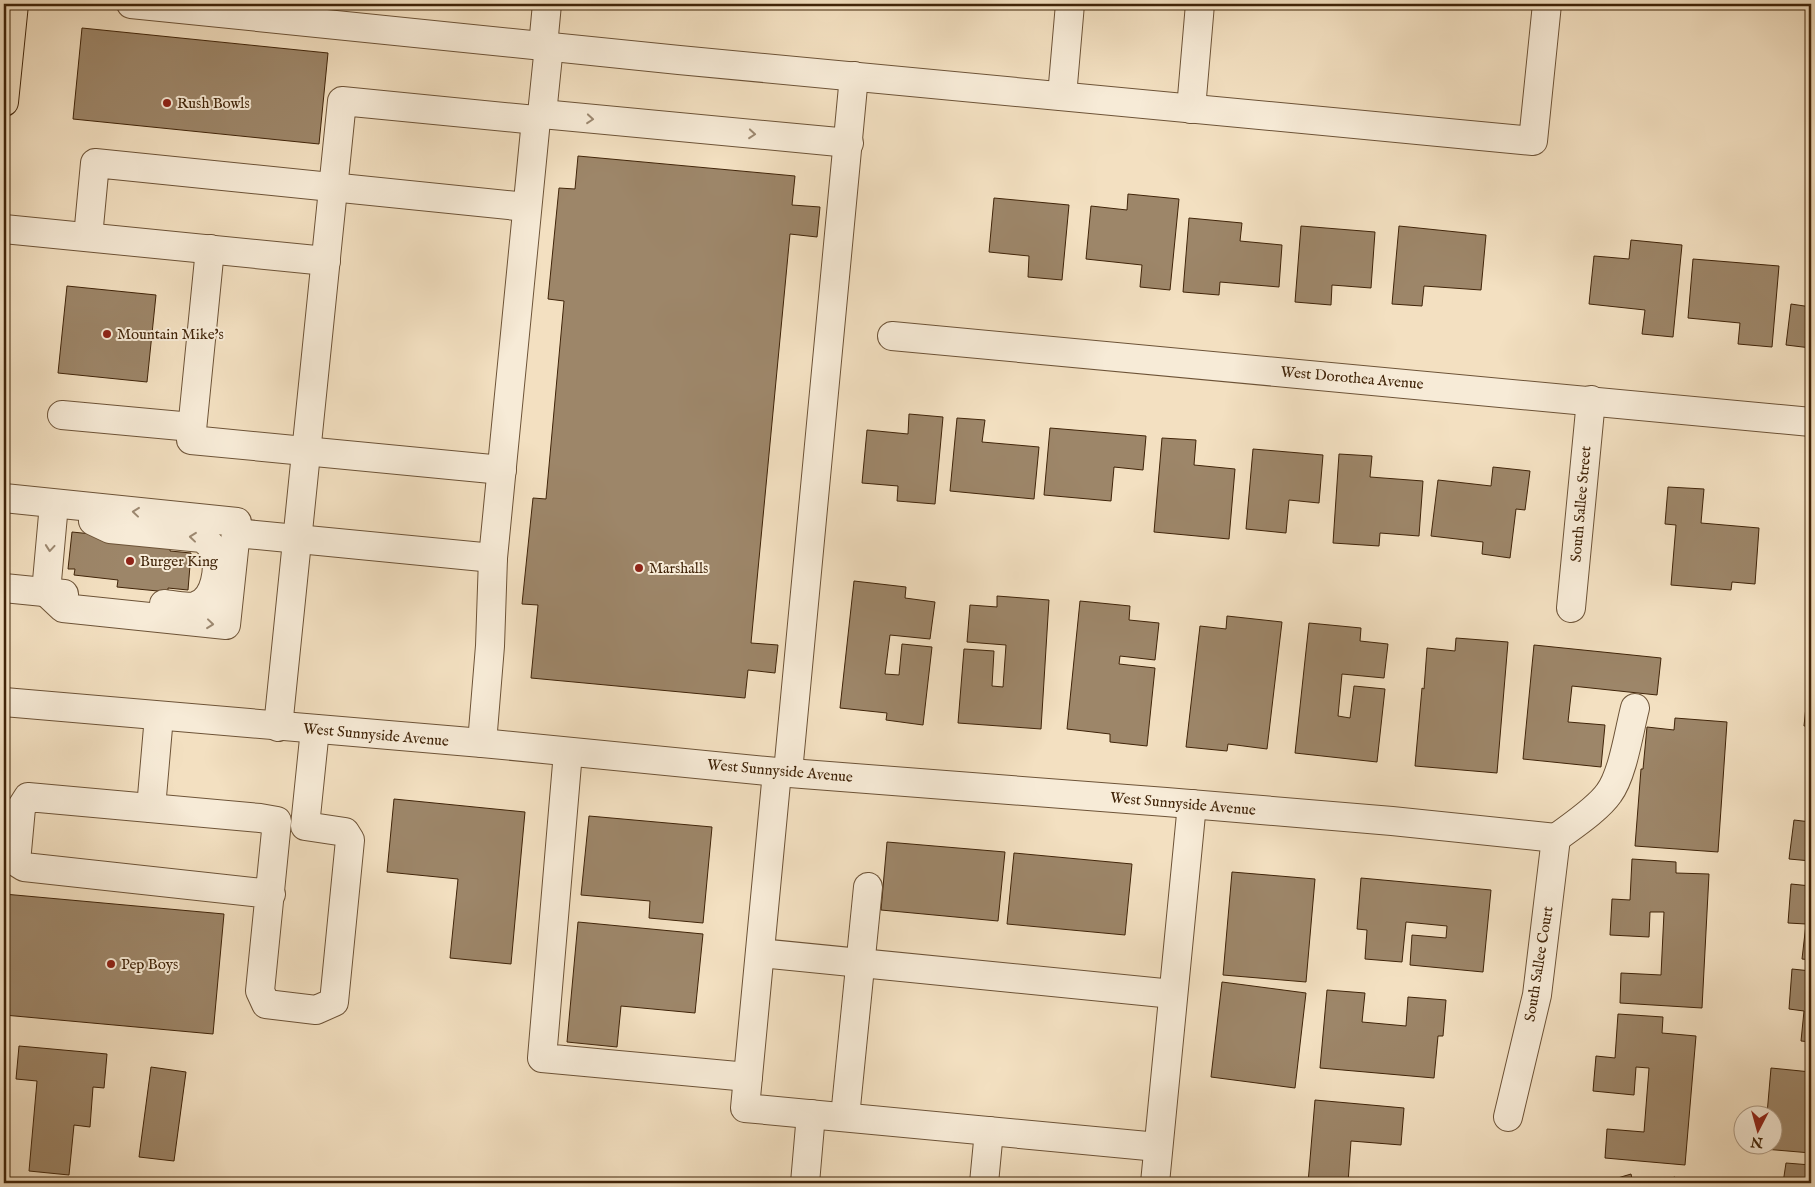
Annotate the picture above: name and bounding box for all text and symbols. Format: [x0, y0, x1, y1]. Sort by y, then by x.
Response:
place label: Rush Bowls [177, 94, 250, 113]
marker: Rush Bowls [161, 97, 173, 109]
one-way arrow [587, 113, 595, 124]
one-way arrow [748, 128, 756, 139]
place label: Mountain Mike's [117, 325, 224, 344]
marker: Mountain Mike's [101, 328, 113, 340]
street label: West Dorothea Avenue [1280, 362, 1424, 394]
street label: South Sallee Street [1566, 445, 1596, 563]
one-way arrow [132, 507, 140, 518]
one-way arrow [189, 532, 197, 543]
one-way arrow [45, 544, 56, 552]
place label: Burger King [140, 552, 219, 571]
marker: Burger King [124, 555, 136, 567]
place label: Marshalls [649, 559, 708, 578]
marker: Marshalls [633, 562, 645, 574]
one-way arrow [206, 618, 214, 629]
street label: West Sunnyside Avenue [302, 719, 450, 751]
street label: West Sunnyside Avenue [706, 755, 854, 787]
street label: West Sunnyside Avenue [1109, 788, 1257, 820]
street label: South Sallee Court [1521, 905, 1557, 1023]
place label: Pep Boys [121, 955, 178, 974]
marker: Pep Boys [105, 958, 117, 970]
north arrow [1732, 1104, 1782, 1154]
text: N [1750, 1132, 1765, 1152]

